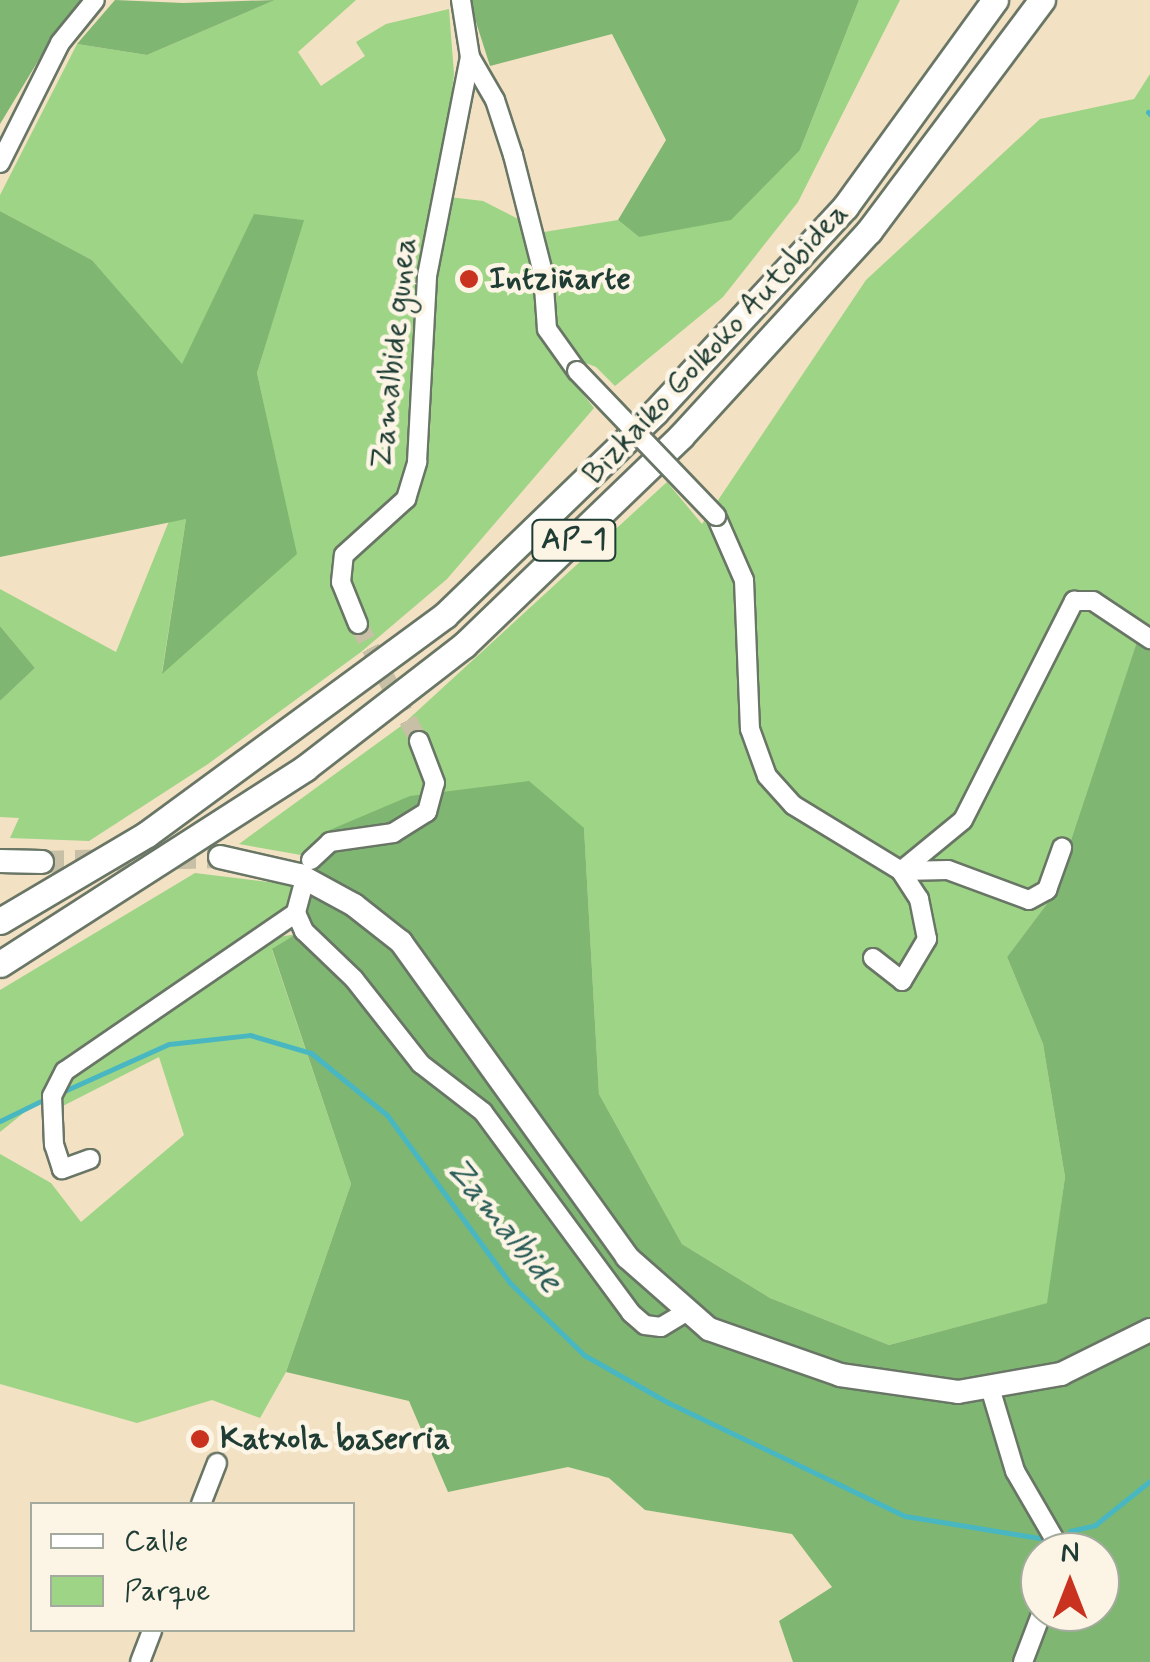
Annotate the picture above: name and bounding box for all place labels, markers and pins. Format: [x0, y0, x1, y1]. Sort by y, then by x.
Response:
place label: Intziñarte [489, 260, 631, 298]
marker: Intziñarte [458, 268, 480, 290]
place label: Katxola baserria [220, 1420, 450, 1458]
marker: Katxola baserria [189, 1428, 211, 1450]

